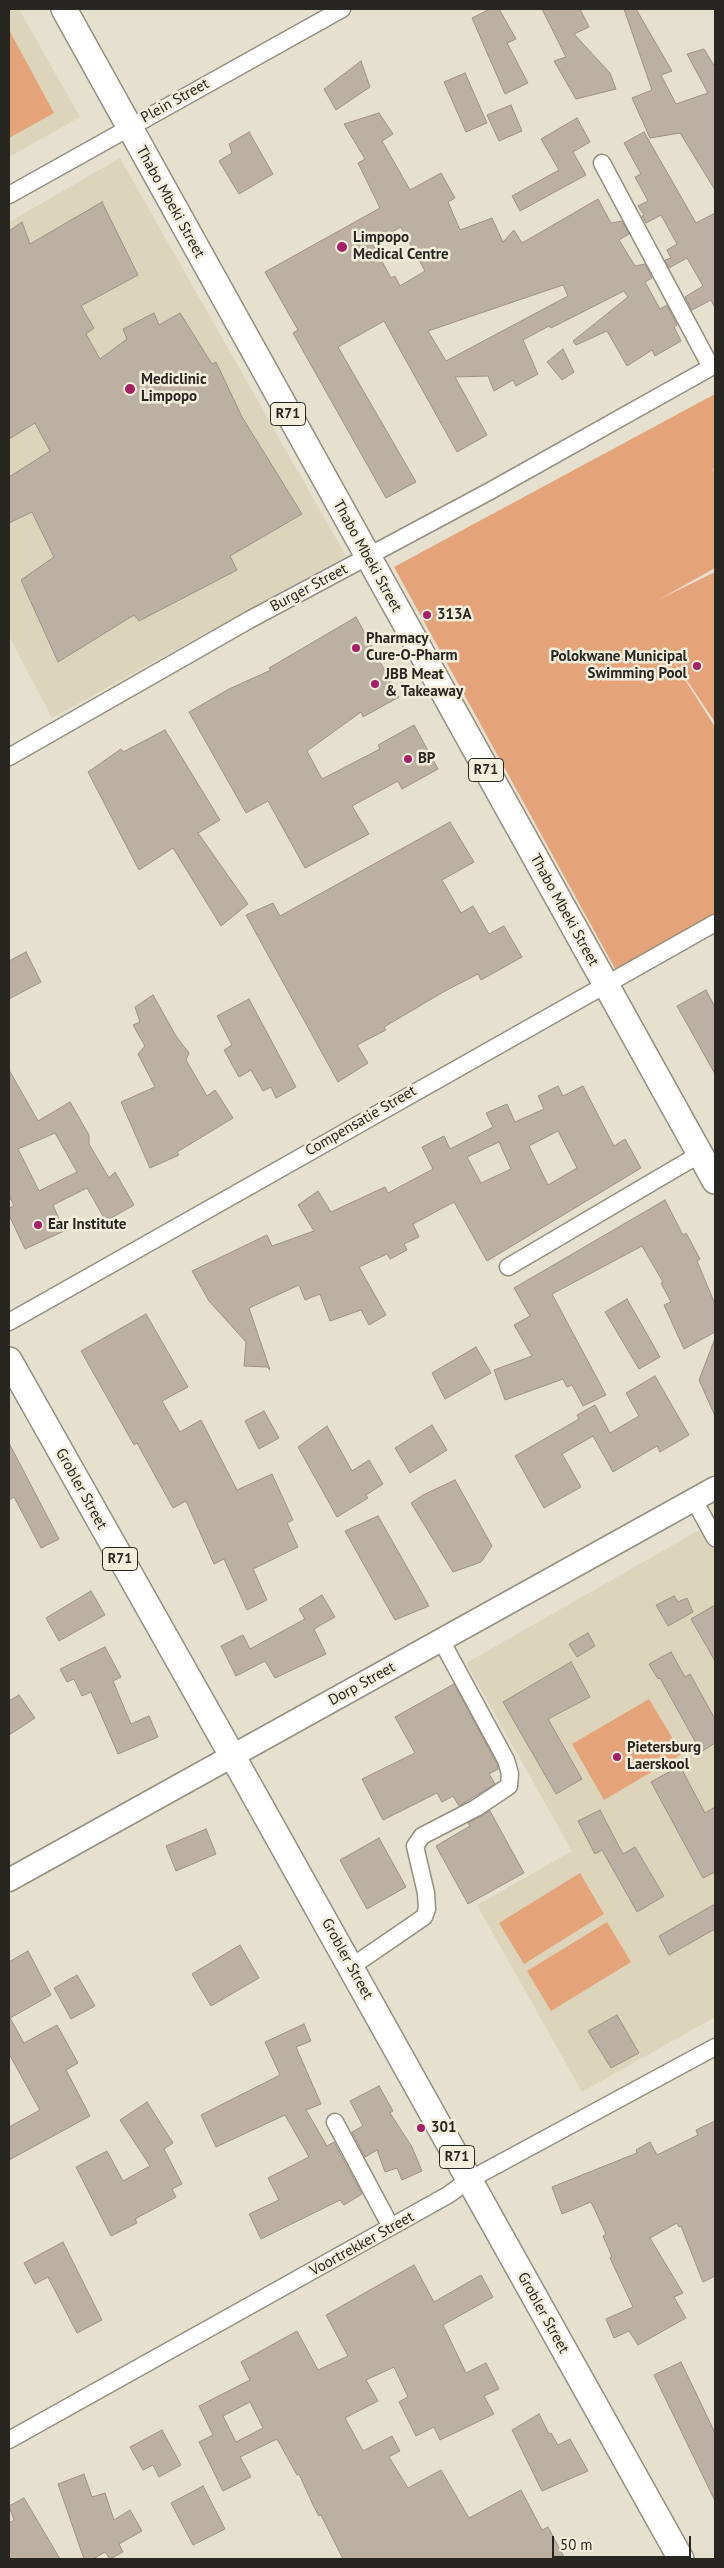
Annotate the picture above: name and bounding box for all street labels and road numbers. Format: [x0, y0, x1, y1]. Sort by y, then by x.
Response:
street label: Plein Street [138, 75, 212, 127]
street label: Thabo Mbeki Street [132, 143, 208, 261]
road number: R71 [270, 402, 306, 426]
street label: Thabo Mbeki Street [329, 497, 405, 615]
street label: Burger Street [267, 560, 351, 616]
road number: R71 [468, 758, 504, 782]
street label: Thabo Mbeki Street [526, 851, 602, 969]
street label: Compensatie Street [302, 1082, 420, 1160]
street label: Grobler Street [51, 1445, 111, 1533]
road number: R71 [102, 1548, 138, 1570]
street label: Dorp Street [326, 1658, 398, 1710]
street label: Grobler Street [317, 1915, 377, 2003]
road number: R71 [440, 2146, 474, 2168]
street label: Voortrekker Street [307, 2208, 417, 2280]
street label: Grobler Street [513, 2269, 573, 2357]

